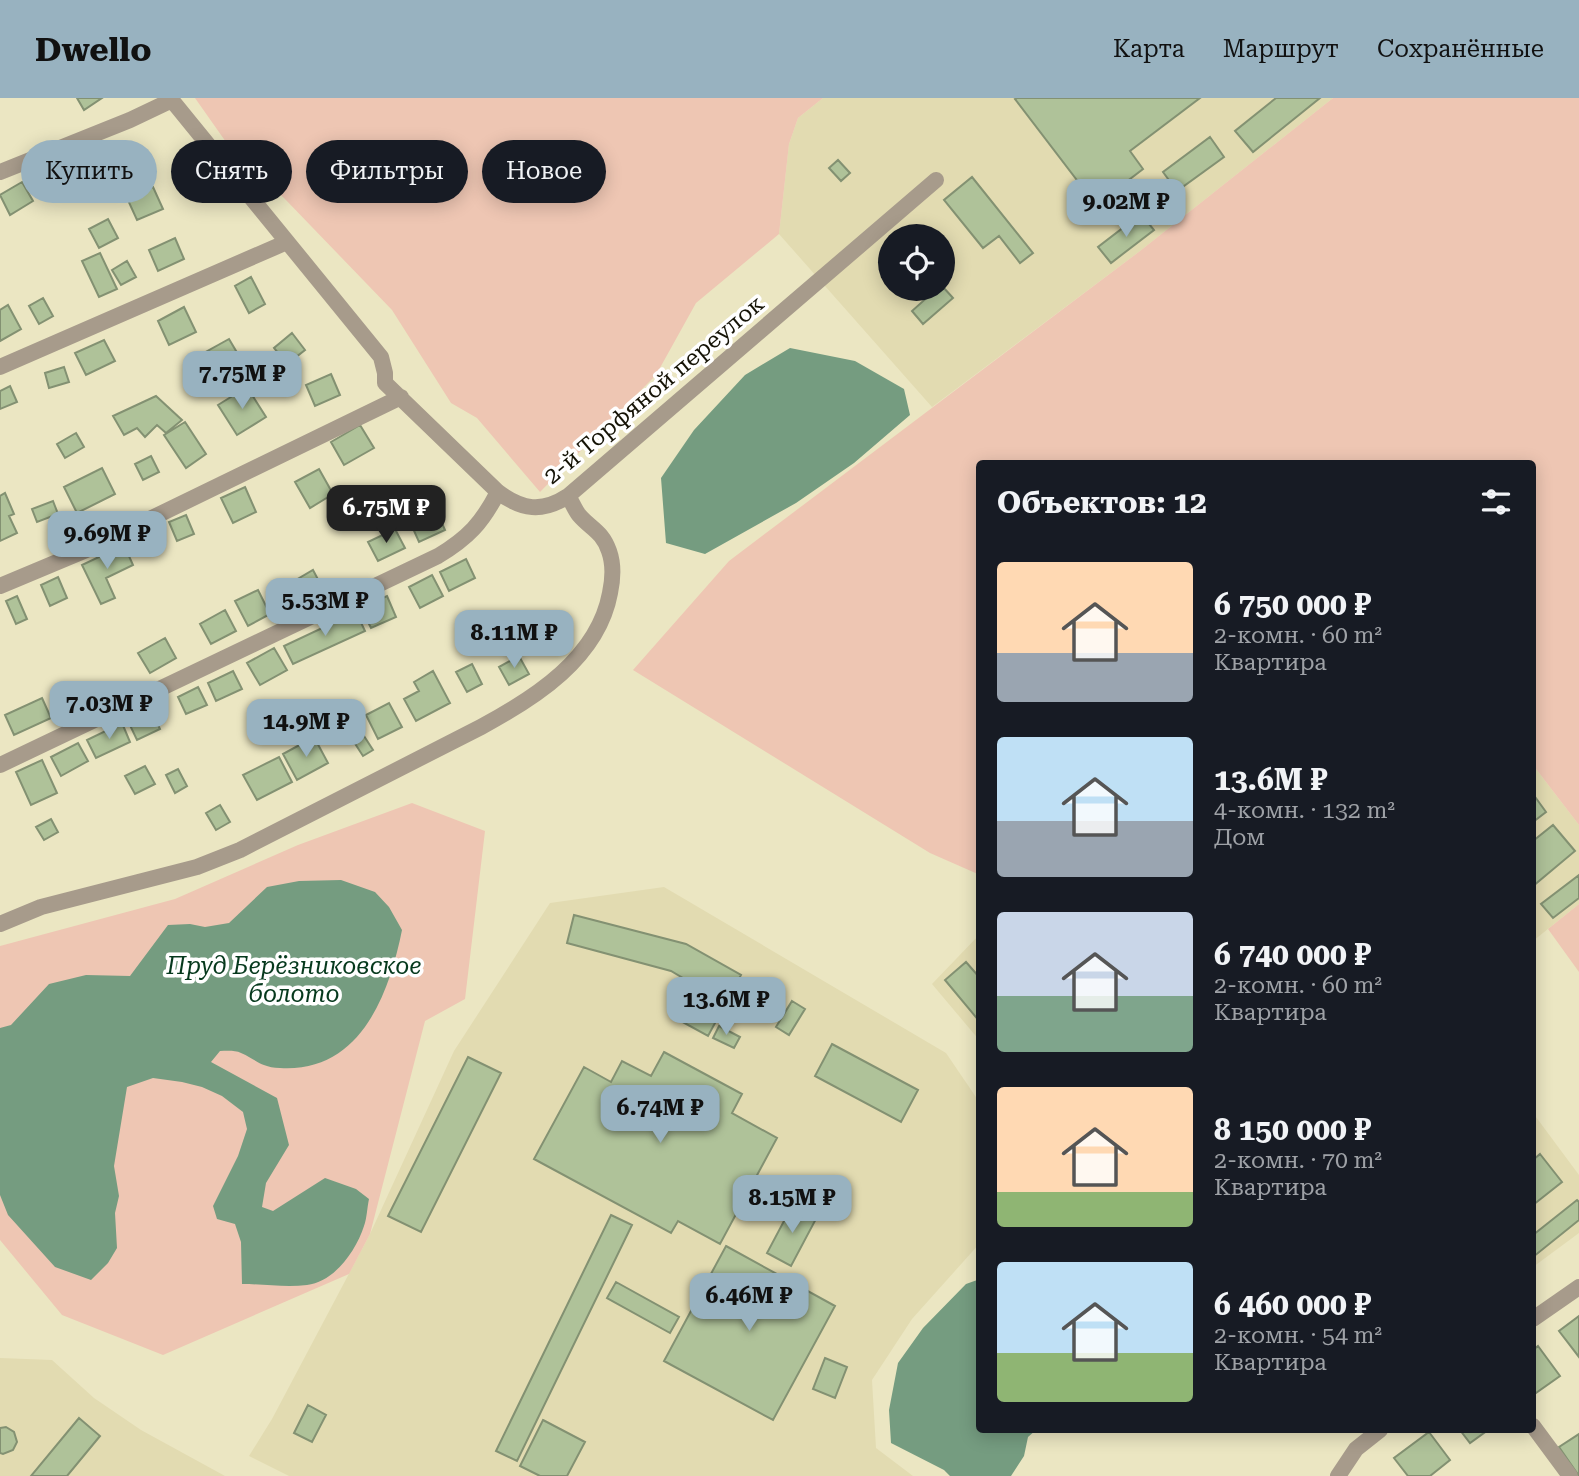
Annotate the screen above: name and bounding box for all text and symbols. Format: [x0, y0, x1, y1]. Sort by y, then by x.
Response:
text: Dwello [35, 30, 151, 69]
text: Карта [1113, 35, 1185, 63]
text: Маршрут [1223, 35, 1339, 63]
text: Сохранённые [1377, 35, 1544, 63]
chip: Купить [21, 140, 157, 203]
chip: Снять [171, 140, 292, 203]
chip: Фильтры [306, 140, 468, 203]
chip: Новое [482, 140, 606, 203]
pin: 9.02M ₽ [1061, 180, 1191, 239]
text: 9.02M ₽ [1083, 188, 1169, 215]
map controls [878, 224, 955, 301]
button: locate [878, 224, 955, 301]
street label: 2-й Торфяной переулок [539, 290, 770, 490]
pin: 7.75M ₽ [177, 352, 307, 411]
text: 7.75M ₽ [199, 360, 285, 387]
icon: filters [1477, 483, 1515, 521]
text: Объектов: 12 [997, 485, 1207, 520]
pin: 6.75M ₽ [321, 486, 451, 545]
text: 6.75M ₽ [343, 494, 429, 521]
pin: 9.69M ₽ [42, 512, 172, 571]
text: 9.69M ₽ [64, 520, 150, 547]
pin: 5.53M ₽ [260, 578, 390, 638]
text: 5.53M ₽ [282, 587, 368, 614]
text: 6 750 000 ₽ [1214, 587, 1371, 622]
icon: home [1053, 590, 1137, 674]
pin: 8.11M ₽ [449, 610, 579, 670]
text: 8.11M ₽ [471, 619, 557, 646]
text: 2-комн. · 60 m² [1214, 622, 1382, 649]
text: Квартира [1214, 649, 1327, 676]
pin: 7.03M ₽ [44, 682, 174, 741]
text: 7.03M ₽ [66, 690, 152, 717]
pin: 14.9M ₽ [241, 700, 371, 759]
text: 14.9M ₽ [263, 708, 349, 735]
text: 13.6M ₽ [1214, 762, 1327, 797]
icon: home [1053, 765, 1137, 849]
text: 4-комн. · 132 m² [1214, 797, 1395, 824]
text: Дом [1214, 824, 1265, 851]
text: 6 740 000 ₽ [1214, 937, 1371, 972]
icon: home [1053, 940, 1137, 1024]
water label: Пруд Берёзниковское болото [166, 952, 422, 1008]
text: 2-комн. · 60 m² [1214, 972, 1382, 999]
pin: 13.6M ₽ [661, 978, 791, 1037]
text: 13.6M ₽ [683, 986, 769, 1013]
text: Квартира [1214, 999, 1327, 1026]
pin: 6.74M ₽ [595, 1086, 725, 1145]
text: 6.74M ₽ [617, 1094, 703, 1121]
text: 8 150 000 ₽ [1214, 1112, 1371, 1147]
icon: home [1053, 1115, 1137, 1199]
text: 2-комн. · 70 m² [1214, 1147, 1382, 1174]
text: Квартира [1214, 1174, 1327, 1201]
pin: 8.15M ₽ [727, 1176, 857, 1235]
text: 8.15M ₽ [749, 1184, 835, 1211]
pin: 6.46M ₽ [684, 1274, 814, 1333]
text: 6.46M ₽ [706, 1282, 792, 1309]
text: 6 460 000 ₽ [1214, 1287, 1371, 1322]
icon: home [1053, 1290, 1137, 1374]
text: 2-комн. · 54 m² [1214, 1322, 1382, 1349]
text: Квартира [1214, 1349, 1327, 1376]

